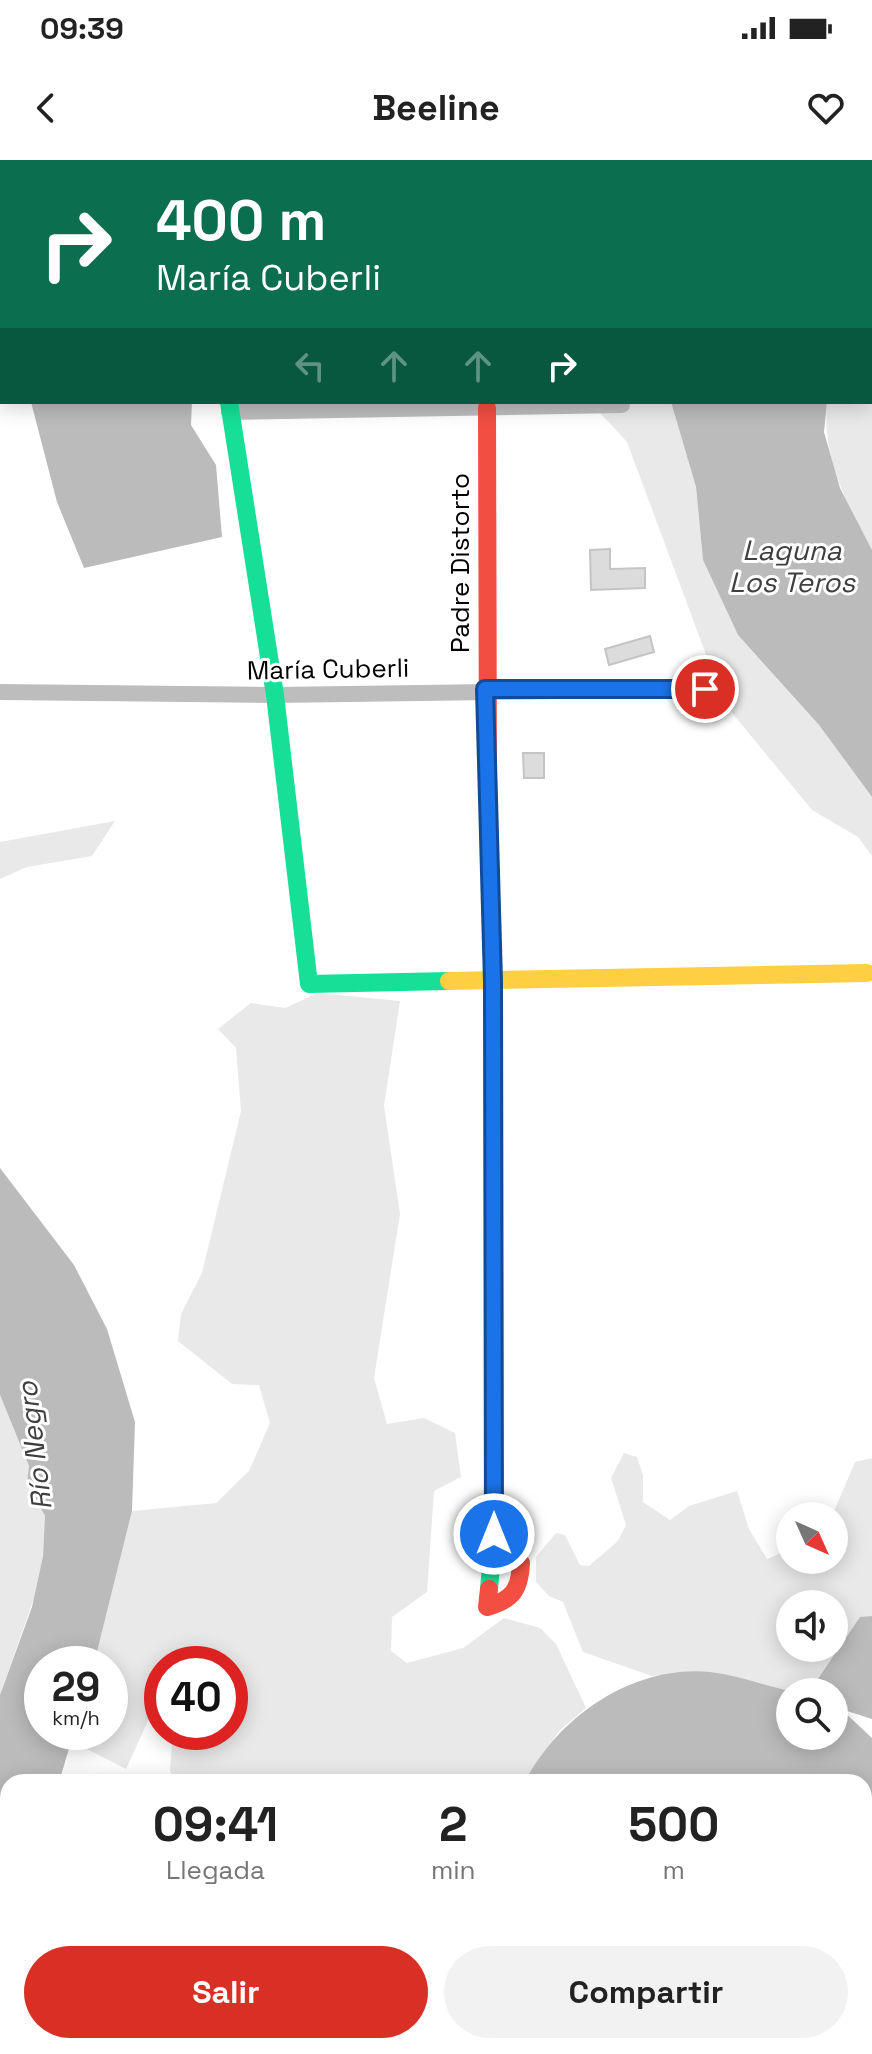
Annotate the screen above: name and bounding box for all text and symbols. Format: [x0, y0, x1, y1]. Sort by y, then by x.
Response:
text: 09:39 [40, 9, 124, 48]
text: Beeline [372, 85, 500, 131]
icon: back [24, 86, 68, 130]
icon: heart [804, 86, 848, 130]
text: 400 m [156, 185, 326, 256]
icon: right [24, 192, 128, 296]
text: María Cuberli [156, 255, 381, 301]
icon: left [288, 344, 332, 388]
icon: ahead [372, 344, 416, 388]
icon: ahead [456, 344, 500, 388]
icon: right [540, 344, 584, 388]
street label: Padre Distorto [443, 473, 477, 653]
water label: Laguna Los Teros [729, 532, 856, 600]
street label: María Cuberli [246, 651, 410, 687]
pin [671, 655, 739, 723]
icon: arrive [683, 667, 727, 711]
water label: Río Negro [8, 1379, 60, 1512]
position arrow [452, 1492, 536, 1576]
north arrow [776, 1502, 848, 1574]
map controls [776, 1502, 848, 1750]
button: sound [776, 1590, 848, 1662]
speed limit sign: 40 [144, 1646, 248, 1750]
text: 29 [52, 1662, 100, 1713]
button: search [776, 1678, 848, 1750]
text: km/h [52, 1705, 100, 1731]
text: 09:41 [153, 1794, 278, 1855]
text: 2 [439, 1794, 467, 1855]
text: 500 [628, 1794, 719, 1855]
text: Llegada [166, 1853, 265, 1887]
text: min [431, 1853, 476, 1887]
text: m [663, 1853, 685, 1887]
button: Salir [24, 1946, 428, 2038]
button: Compartir [444, 1946, 848, 2038]

